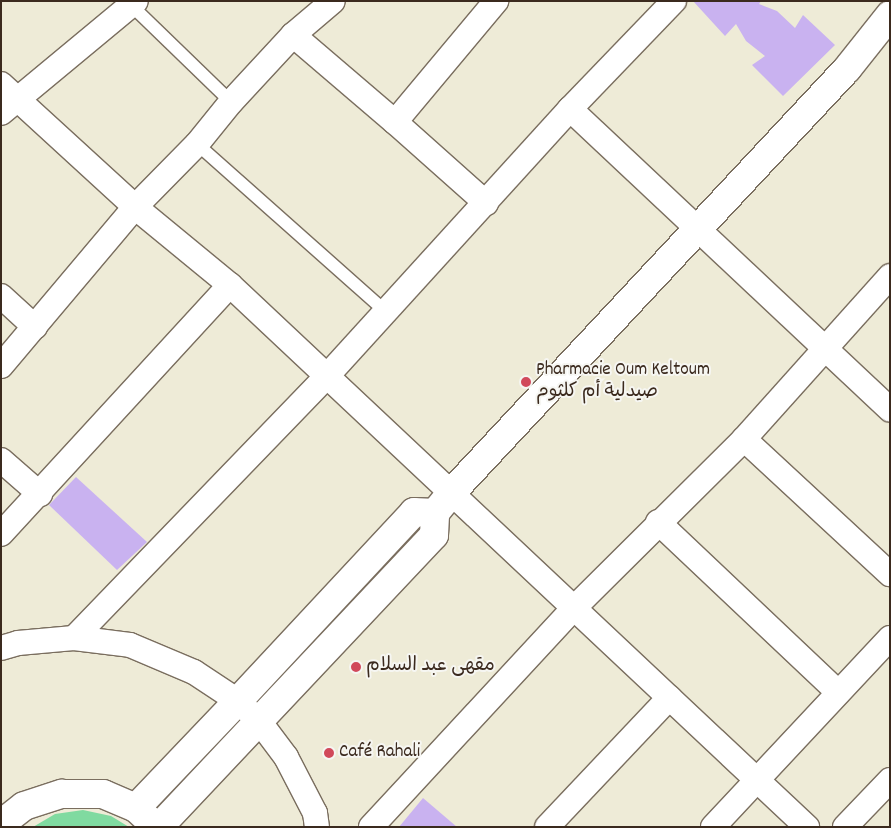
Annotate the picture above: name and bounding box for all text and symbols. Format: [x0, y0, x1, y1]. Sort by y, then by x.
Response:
place label: Pharmacie Oum Keltoum صيدلية أم كلثوم [536, 360, 710, 404]
marker: Pharmacie Oum Keltoum صيدلية أم كلثوم [520, 376, 532, 388]
place label: مقهى عبد السلام [366, 656, 495, 678]
marker: مقهى عبد السلام [350, 661, 362, 673]
place label: Café Rahali [339, 742, 420, 764]
marker: Café Rahali [323, 747, 335, 759]

